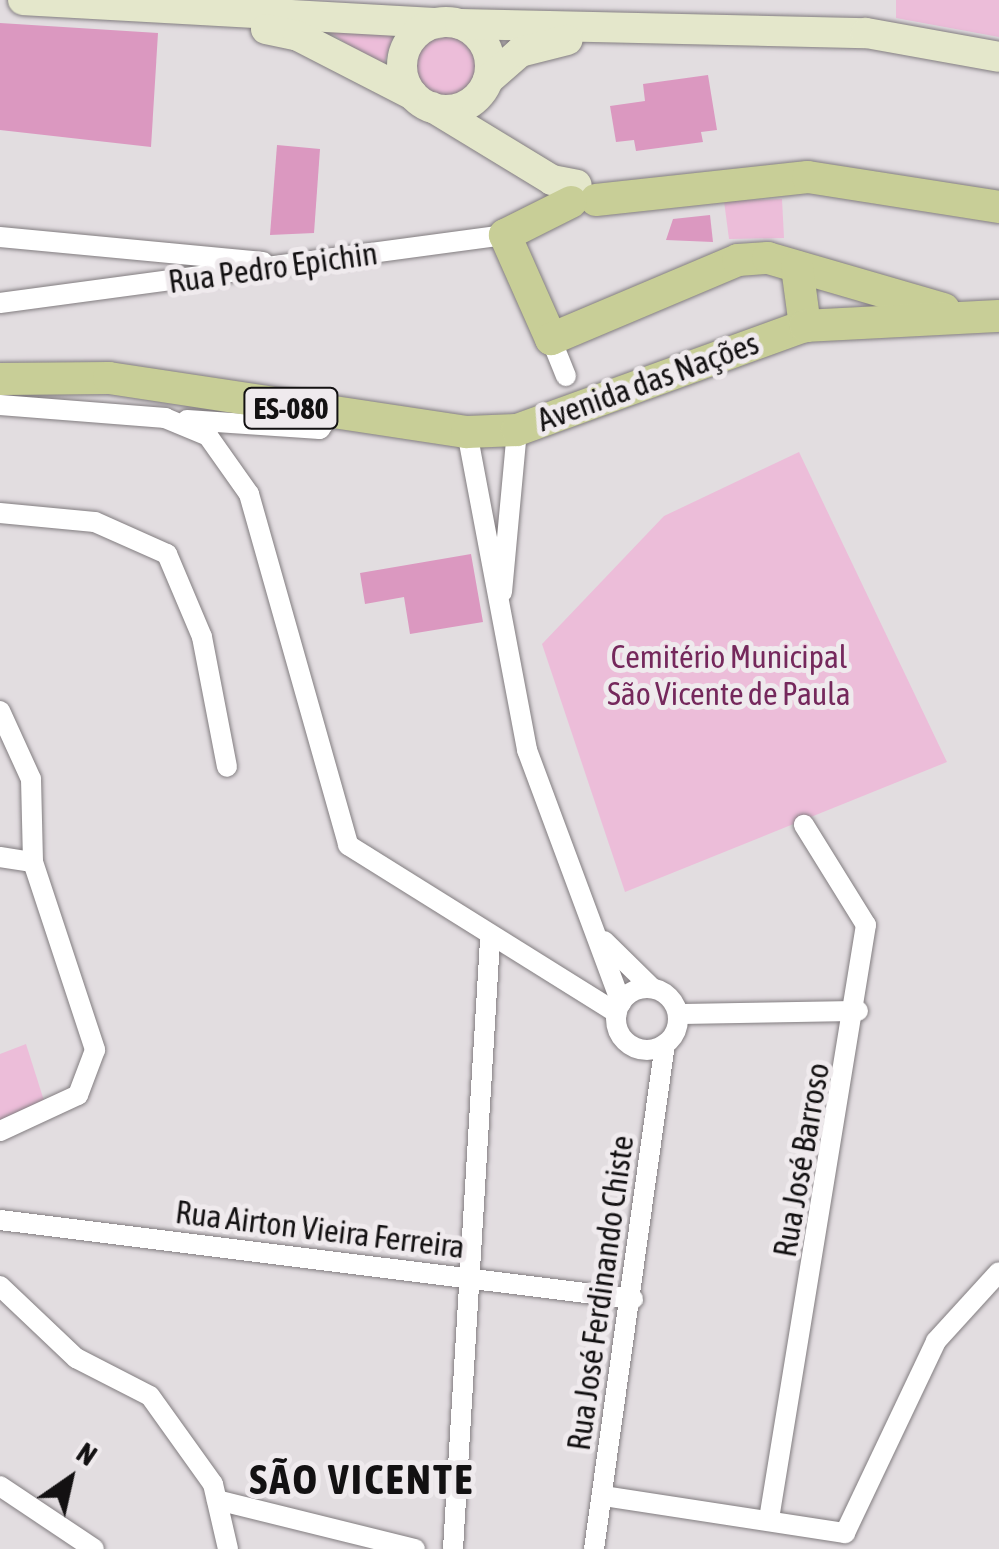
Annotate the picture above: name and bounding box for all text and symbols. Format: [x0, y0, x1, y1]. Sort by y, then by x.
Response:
street label: Rua Pedro Epichin [166, 234, 380, 302]
street label: Avenida das Nações [532, 324, 764, 440]
road number: ES-080 [241, 383, 341, 433]
park label: Cemitério Municipal São Vicente de Paula [607, 639, 851, 714]
street label: Rua José Barroso [766, 1060, 838, 1260]
street label: Rua José Ferdinando Chiste [560, 1133, 642, 1453]
street label: Rua Airton Vieira Ferreira [173, 1193, 467, 1267]
north arrow [20, 1429, 120, 1529]
text: N [71, 1436, 103, 1472]
district label: SÃO VICENTE [249, 1454, 475, 1504]

